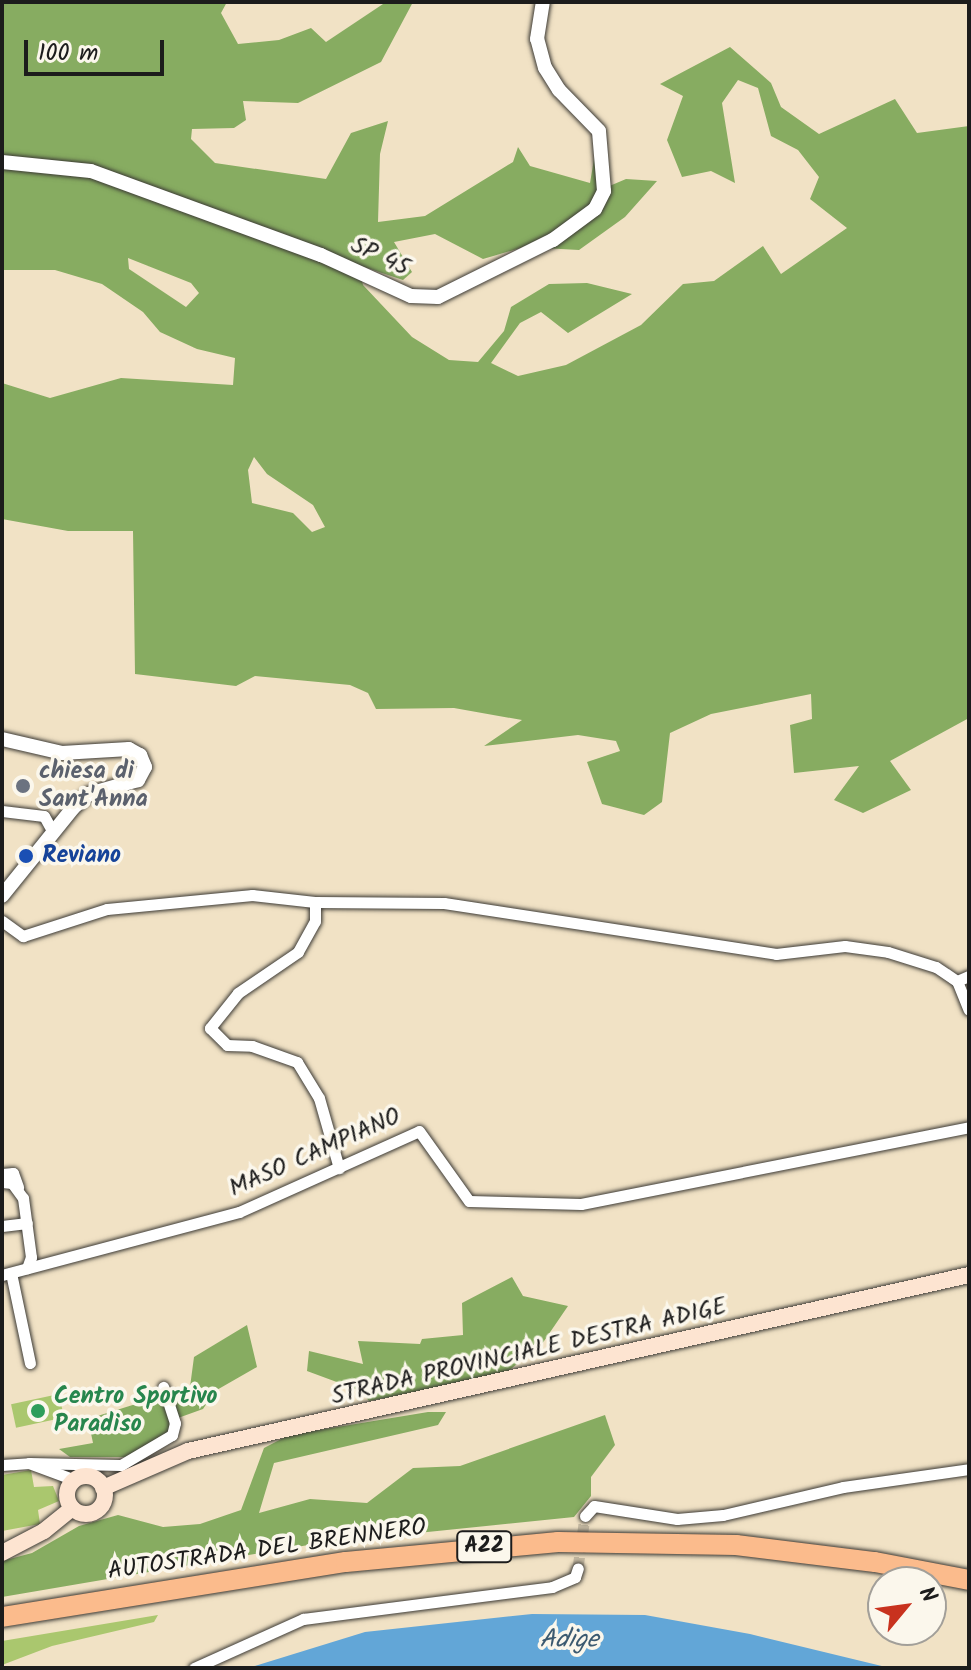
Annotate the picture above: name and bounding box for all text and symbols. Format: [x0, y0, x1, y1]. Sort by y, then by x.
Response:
scale bar [28, 24, 168, 74]
text: 100 m [38, 34, 98, 73]
street label: SP 45 [346, 231, 414, 283]
place label: chiesa di Sant'Anna [39, 758, 148, 814]
marker: chiesa di Sant'Anna [14, 777, 32, 795]
place label: Reviano [42, 842, 121, 870]
marker: Reviano [17, 847, 35, 865]
street label: MASO CAMPIANO [225, 1102, 405, 1204]
street label: STRADA PROVINCIALE DESTRA ADIGE [329, 1292, 729, 1412]
place label: Centro Sportivo Paradiso [54, 1383, 217, 1439]
marker: Centro Sportivo Paradiso [29, 1402, 47, 1420]
street label: AUTOSTRADA DEL BRENNERO [106, 1513, 428, 1587]
road number: A22 [456, 1529, 512, 1565]
north arrow [867, 1566, 947, 1646]
text: N [908, 1581, 945, 1610]
water label: Adige [539, 1625, 599, 1657]

